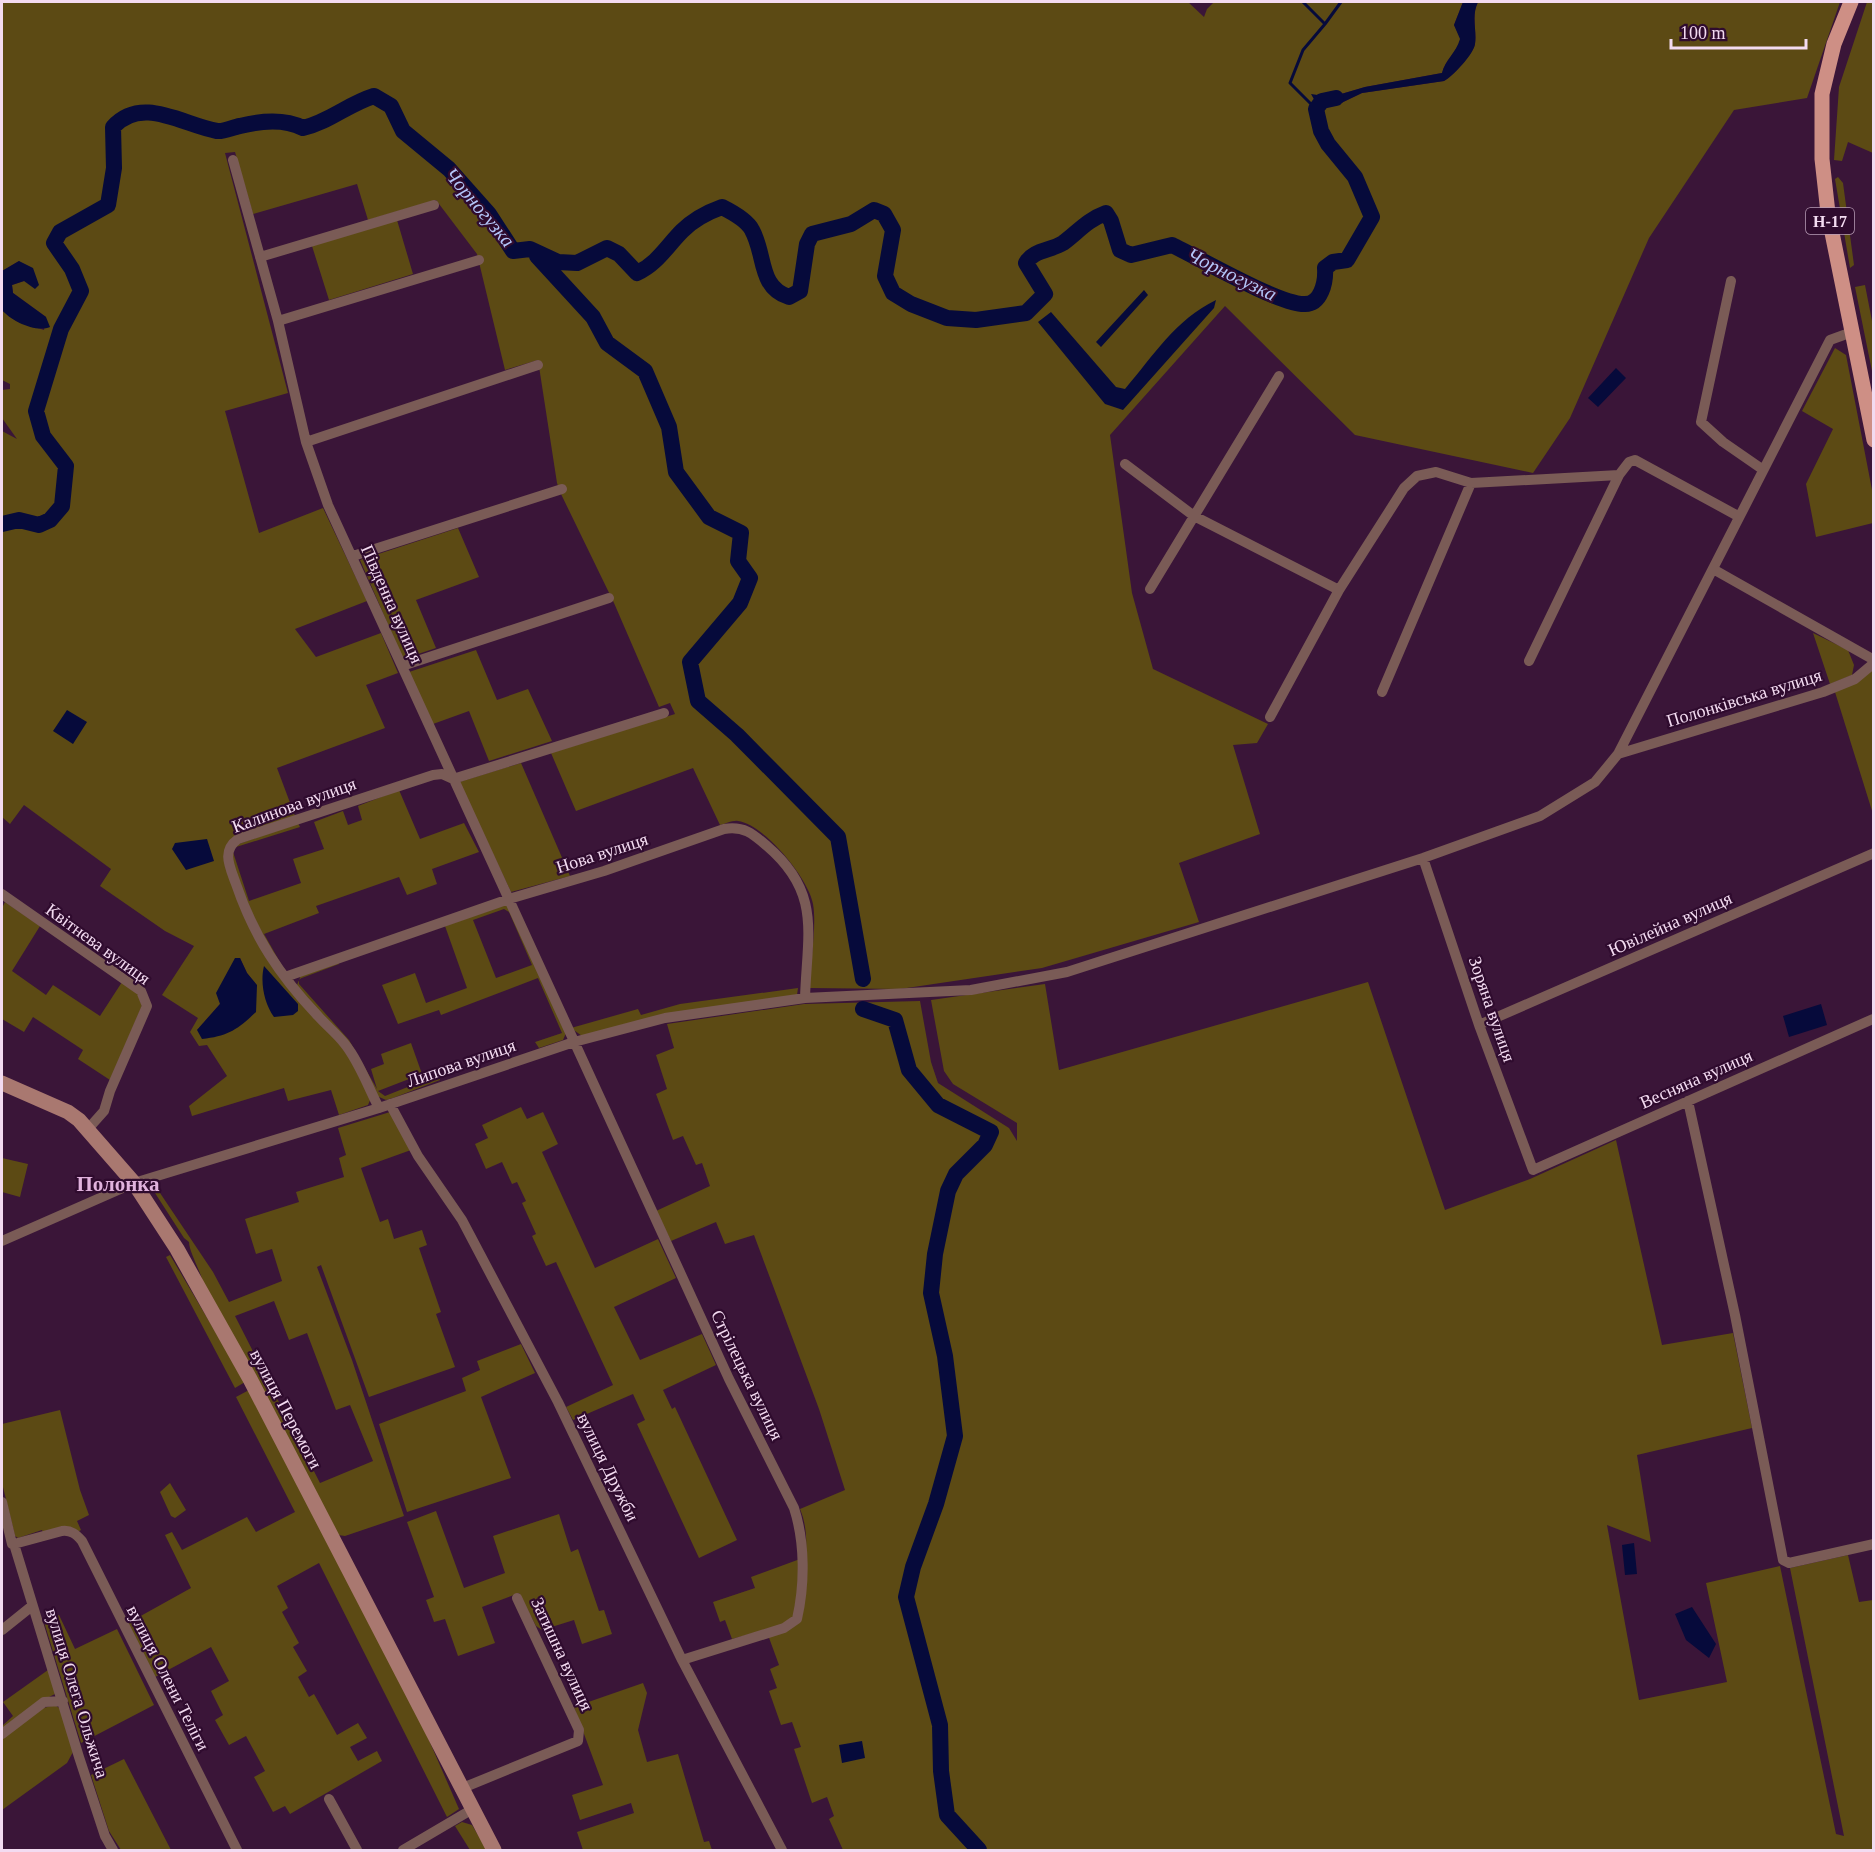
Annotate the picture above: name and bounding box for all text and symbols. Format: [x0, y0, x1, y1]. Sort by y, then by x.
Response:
scale bar [1671, 12, 1806, 50]
text: 100 m [1680, 23, 1726, 43]
water label: Чорногузка [440, 163, 520, 252]
road number: Н-17 [1806, 208, 1854, 234]
water label: Чорногузка [1183, 243, 1280, 306]
street label: Південна вулиця [357, 542, 427, 666]
street label: Полонківська вулиця [1664, 665, 1824, 731]
street label: Калинова вулиця [229, 773, 359, 837]
street label: Нова вулиця [554, 829, 650, 877]
street label: Ювілейна вулиця [1605, 888, 1735, 960]
street label: Квітнева вулиця [42, 899, 154, 989]
street label: Зоряна вулиця [1465, 954, 1519, 1064]
street label: Липова вулиця [404, 1035, 518, 1091]
street label: Весняна вулиця [1637, 1045, 1755, 1113]
district label: Полонка [76, 1172, 160, 1196]
street label: Стрілецька вулиця [707, 1307, 787, 1443]
street label: вулиця Перемоги [246, 1346, 326, 1473]
street label: вулиця Дружби [573, 1410, 643, 1525]
street label: Затишна вулиця [527, 1594, 597, 1714]
street label: вулиця Олени Теліги [123, 1602, 213, 1754]
street label: вулиця Олега Ольжича [42, 1606, 112, 1780]

